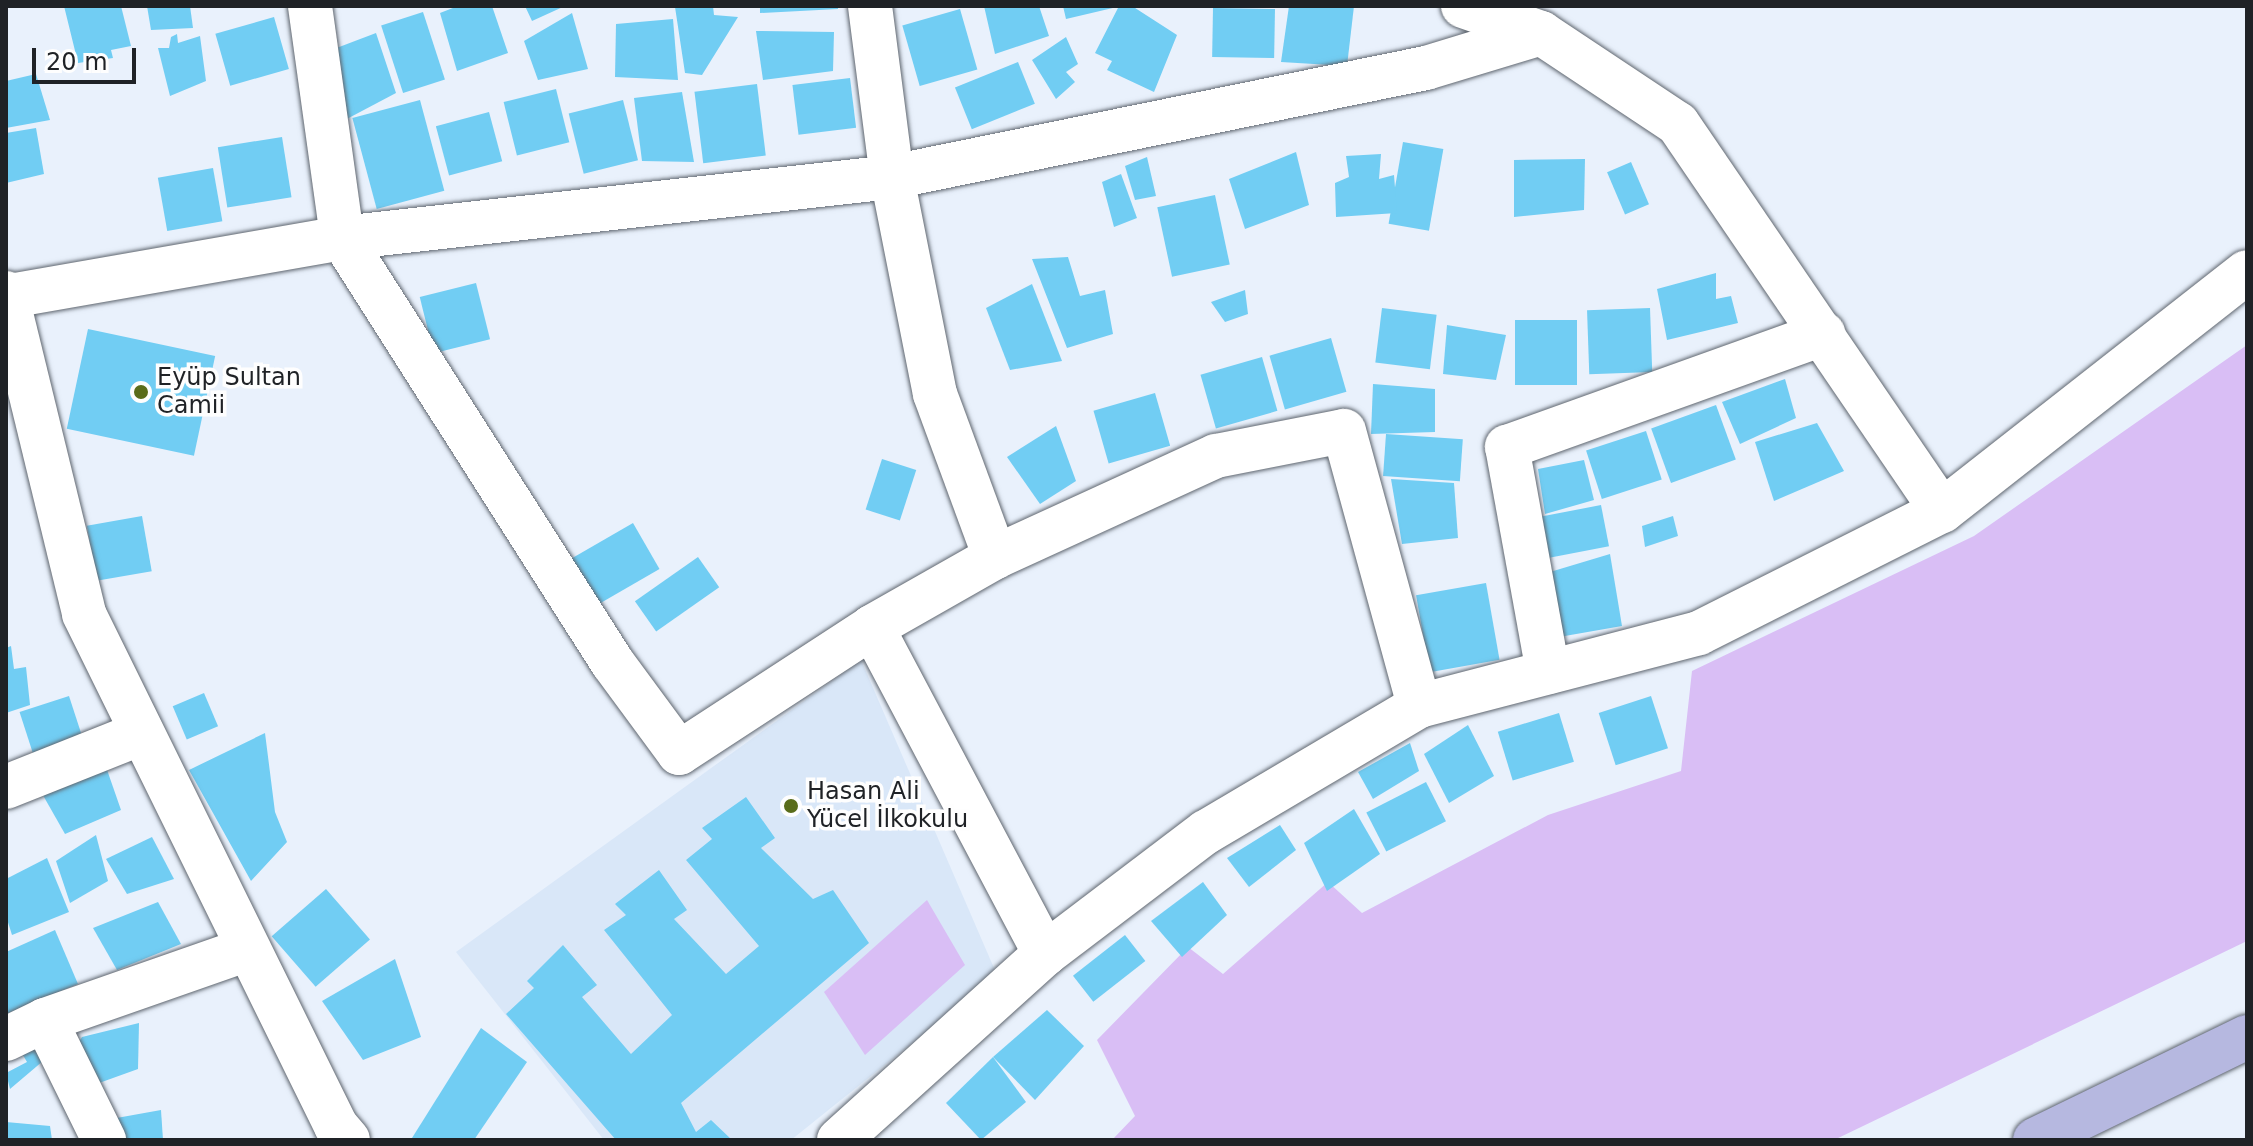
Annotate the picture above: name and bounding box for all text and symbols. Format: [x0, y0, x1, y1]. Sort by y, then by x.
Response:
scale bar [36, 32, 140, 82]
text: 20 m [46, 48, 108, 76]
place label: Eyüp Sultan Camii [157, 364, 301, 420]
marker: Eyüp Sultan Camii [132, 383, 150, 401]
place label: Hasan Ali Yücel İlkokulu [807, 778, 968, 834]
marker: Hasan Ali Yücel İlkokulu [782, 797, 800, 815]

